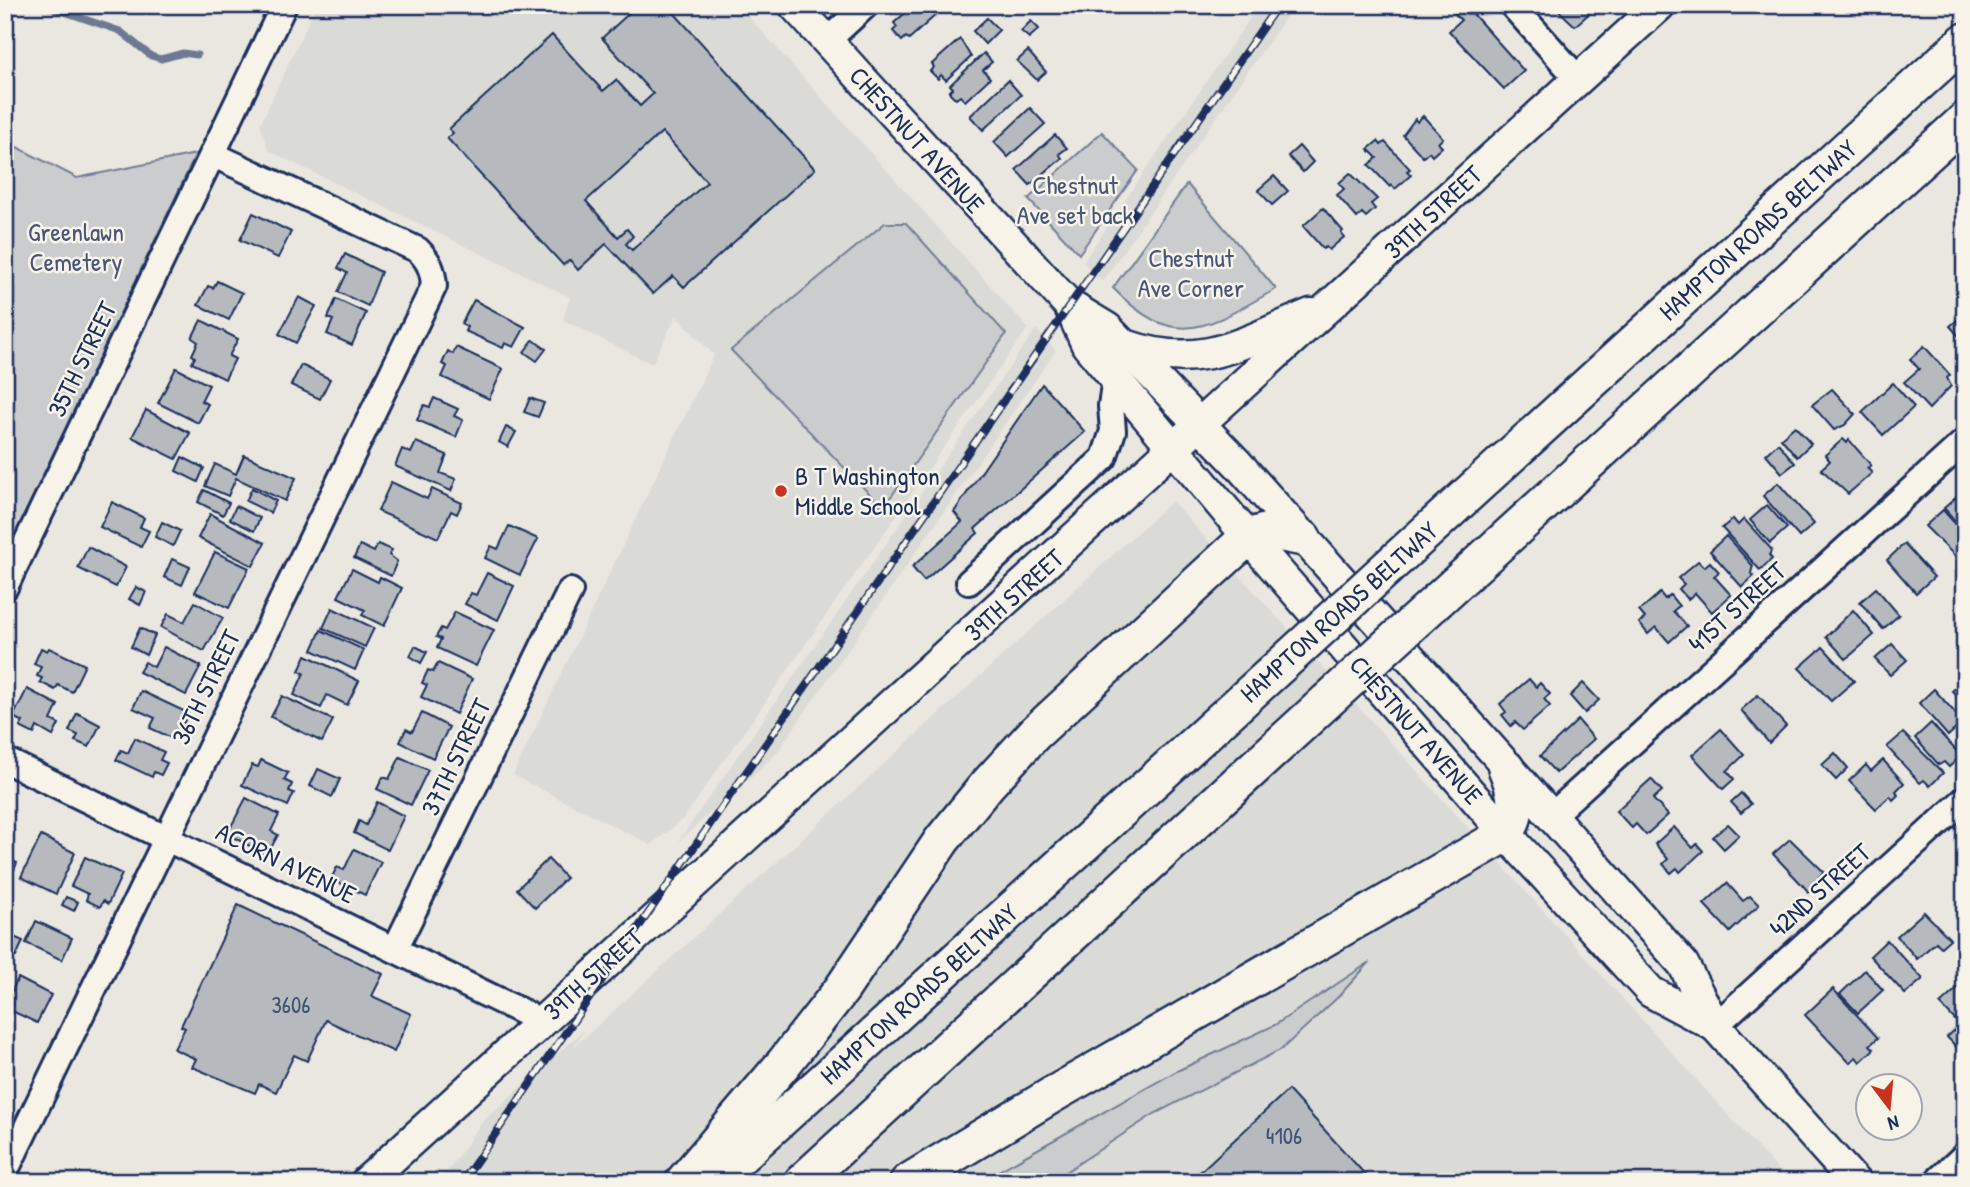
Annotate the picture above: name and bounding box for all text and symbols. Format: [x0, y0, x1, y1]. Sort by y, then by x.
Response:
street label: CHESTNUT AVENUE [842, 59, 993, 221]
street label: HAMPTON ROADS BELTWAY [1651, 131, 1865, 328]
street label: 39TH STREET [1376, 156, 1490, 266]
park label: Chestnut Ave set back [1017, 167, 1133, 232]
park label: Greenlawn Cemetery [28, 214, 124, 279]
park label: Chestnut Ave Corner [1138, 240, 1244, 305]
street label: 35TH STREET [39, 295, 125, 422]
place label: B T Washington Middle School [795, 458, 940, 523]
marker: B T Washington Middle School [773, 483, 789, 499]
street label: HAMPTON ROADS BELTWAY [1232, 513, 1446, 710]
street label: 39TH STREET [956, 540, 1072, 649]
street label: 41ST STREET [1680, 553, 1794, 660]
street label: 36TH STREET [163, 623, 249, 750]
street label: CHESTNUT AVENUE [1342, 648, 1491, 812]
street label: 37TH STREET [412, 692, 499, 821]
street label: ACORN AVENUE [210, 814, 362, 912]
street label: 42ND STREET [1761, 834, 1878, 945]
street label: HAMPTON ROADS BELTWAY [812, 895, 1026, 1092]
street label: 39TH STREET [535, 919, 651, 1028]
house number: 3606 [272, 989, 310, 1020]
north arrow [1854, 1072, 1924, 1142]
text: N [1885, 1109, 1902, 1137]
house number: 4106 [1266, 1120, 1302, 1151]

